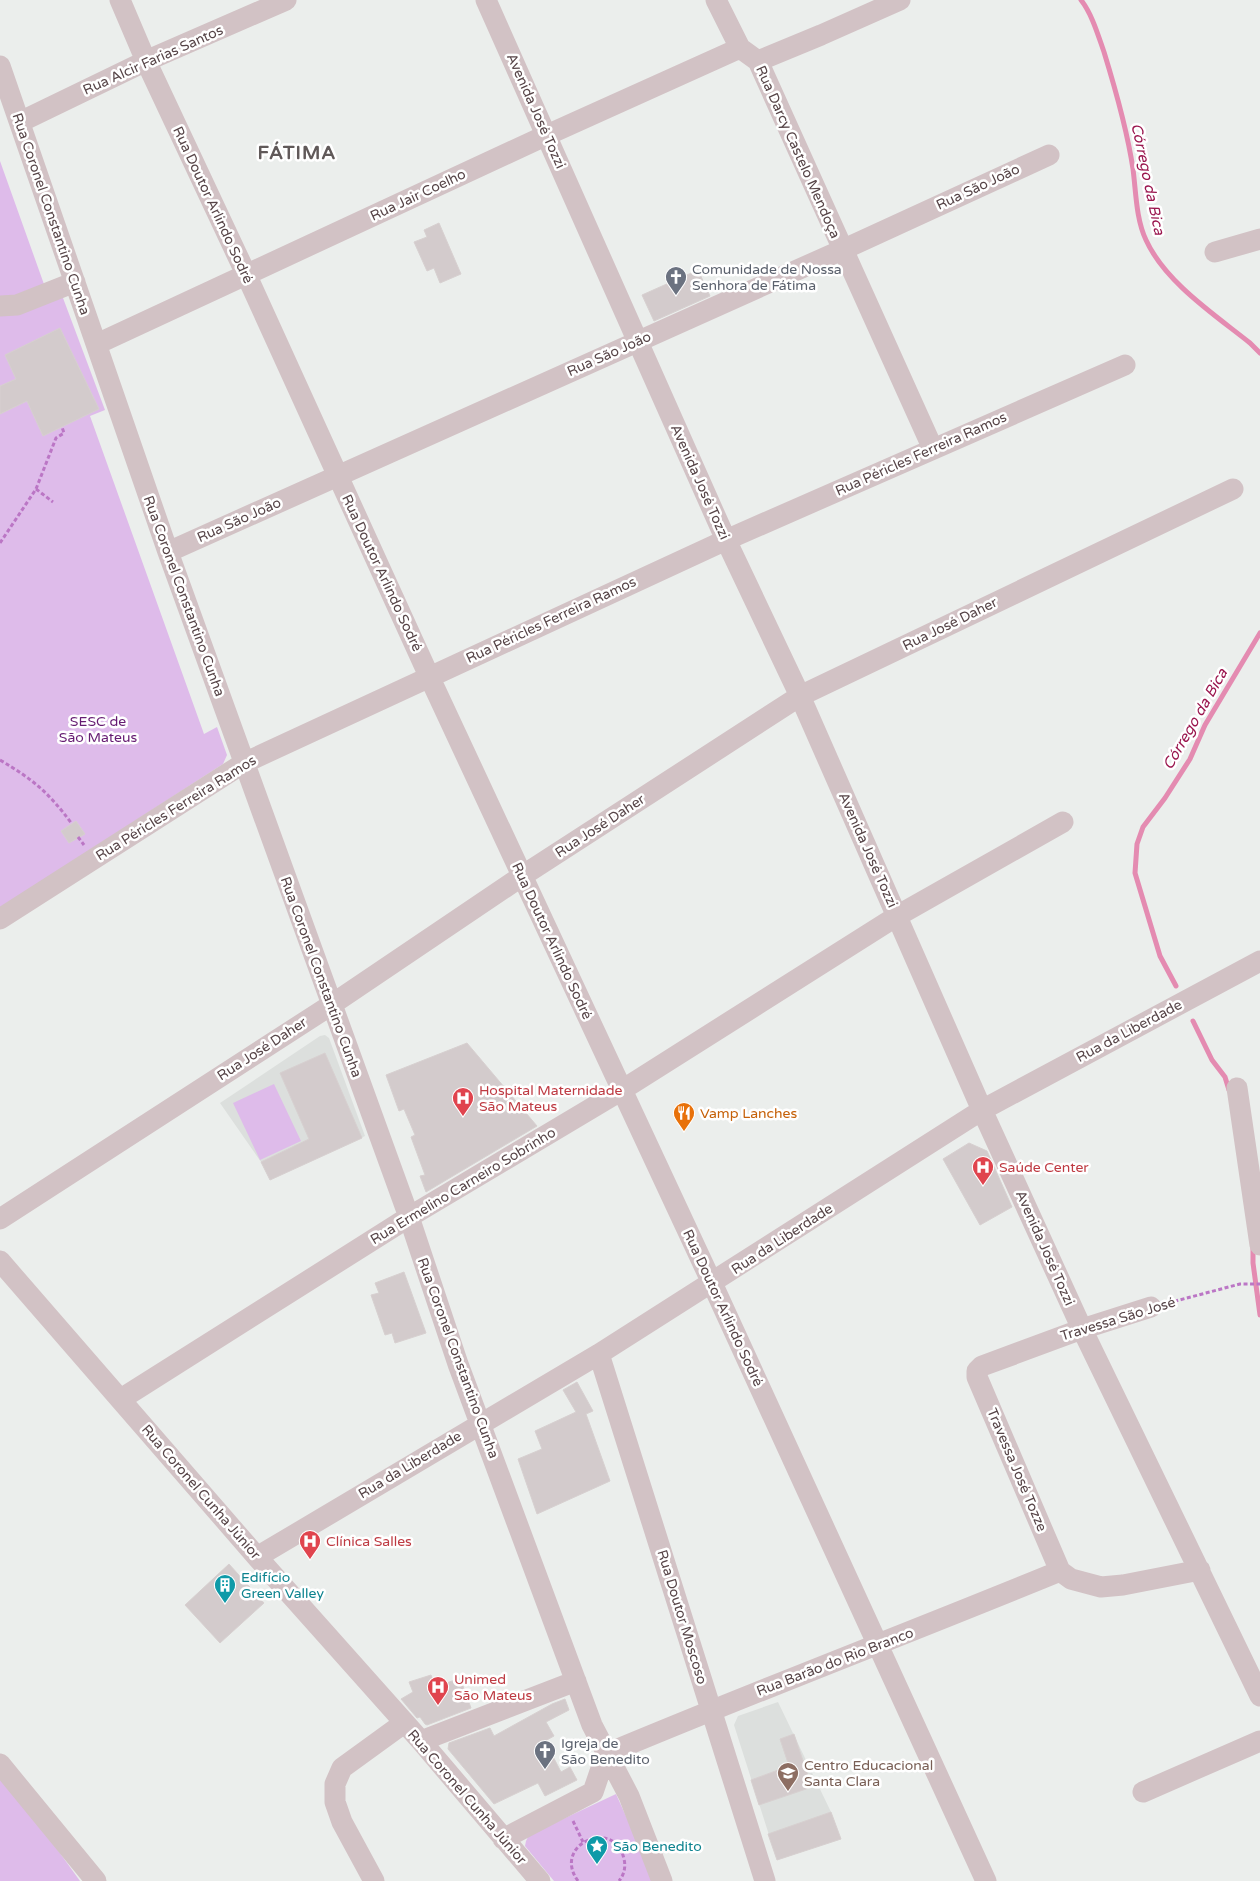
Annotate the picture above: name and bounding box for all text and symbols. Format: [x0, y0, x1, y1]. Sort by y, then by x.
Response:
street label: Rua Alcir Farias Santos [80, 21, 226, 99]
street label: Avenida José Tozzi [503, 51, 569, 171]
street label: Rua Darcy Castelo Mendoça [752, 63, 844, 241]
street label: Rua Coronel Constantino Cunha [8, 111, 94, 317]
water label: Córrego da Bica [1127, 121, 1169, 237]
street label: Rua Doutor Arlindo Sodré [169, 124, 257, 286]
district label: FÁTIMA [257, 141, 337, 164]
street label: Rua São João [934, 160, 1022, 214]
street label: Rua Jair Coelho [368, 165, 468, 225]
place label: Comunidade de Nossa Senhora de Fátima [692, 261, 842, 294]
church icon: Comunidade de Nossa Senhora de Fátima [664, 265, 688, 296]
street label: Rua São João [564, 328, 654, 380]
street label: Rua Péricles Ferreira Ramos [833, 408, 1010, 500]
street label: Avenida José Tozzi [667, 422, 733, 542]
street label: Rua Doutor Arlindo Sodré [338, 492, 426, 654]
street label: Rua Coronel Constantino Cunha [140, 493, 228, 699]
street label: Rua São João [194, 494, 284, 546]
street label: Rua Péricles Ferreira Ramos [463, 573, 639, 667]
street label: Rua José Daher [900, 593, 1001, 654]
water label: Córrego da Bica [1159, 665, 1232, 773]
park label: SESC de São Mateus [59, 713, 137, 746]
street label: Rua Péricles Ferreira Ramos [93, 751, 260, 864]
street label: Rua José Daher [552, 790, 649, 861]
street label: Avenida José Tozzi [835, 790, 901, 910]
street label: Rua Doutor Arlindo Sodré [508, 860, 596, 1022]
street label: Rua Coronel Constantino Cunha [277, 874, 365, 1080]
street label: Rua da Liberdade [1073, 996, 1185, 1066]
street label: Rua José Daher [214, 1013, 311, 1084]
place label: Hospital Maternidade São Mateus [479, 1082, 623, 1115]
hospital icon: Hospital Maternidade São Mateus [451, 1086, 475, 1117]
restaurant icon: Vamp Lanches [672, 1101, 696, 1132]
place label: Vamp Lanches [700, 1105, 798, 1122]
street label: Rua Ermelino Carneiro Sobrinho [367, 1124, 559, 1248]
hospital icon: Saúde Center [971, 1155, 995, 1186]
place label: Saúde Center [999, 1159, 1089, 1176]
street label: Avenida José Tozzi [1012, 1188, 1078, 1308]
street label: Rua da Liberdade [728, 1200, 836, 1278]
street label: Rua Doutor Arlindo Sodré [679, 1227, 767, 1389]
street label: Rua Coronel Constantino Cunha [414, 1255, 502, 1461]
street label: Travessa São José [1058, 1293, 1178, 1345]
street label: Travessa José Tozze [983, 1406, 1051, 1534]
street label: Rua Coronel Cunha Júnior [138, 1421, 265, 1563]
street label: Rua da Liberdade [355, 1427, 465, 1502]
hospital icon: Clínica Salles [298, 1529, 322, 1560]
place label: Clínica Salles [326, 1533, 412, 1550]
street label: Rua Doutor Moscoso [653, 1548, 711, 1686]
place label: Edifício Green Valley [241, 1569, 324, 1602]
building icon: Edifício Green Valley [213, 1573, 237, 1604]
street label: Rua Barão do Rio Branco [754, 1624, 916, 1700]
place label: Unimed São Mateus [454, 1671, 533, 1704]
hospital icon: Unimed São Mateus [426, 1675, 450, 1706]
street label: Rua Coronel Cunha Júnior [404, 1726, 531, 1868]
place label: Igreja de São Benedito [561, 1735, 650, 1768]
church icon: Igreja de São Benedito [533, 1739, 557, 1770]
place label: Centro Educacional Santa Clara [804, 1757, 933, 1790]
school or university icon: Centro Educacional Santa Clara [776, 1761, 800, 1792]
place icon: São Benedito [585, 1834, 609, 1865]
place label: São Benedito [613, 1838, 702, 1855]

